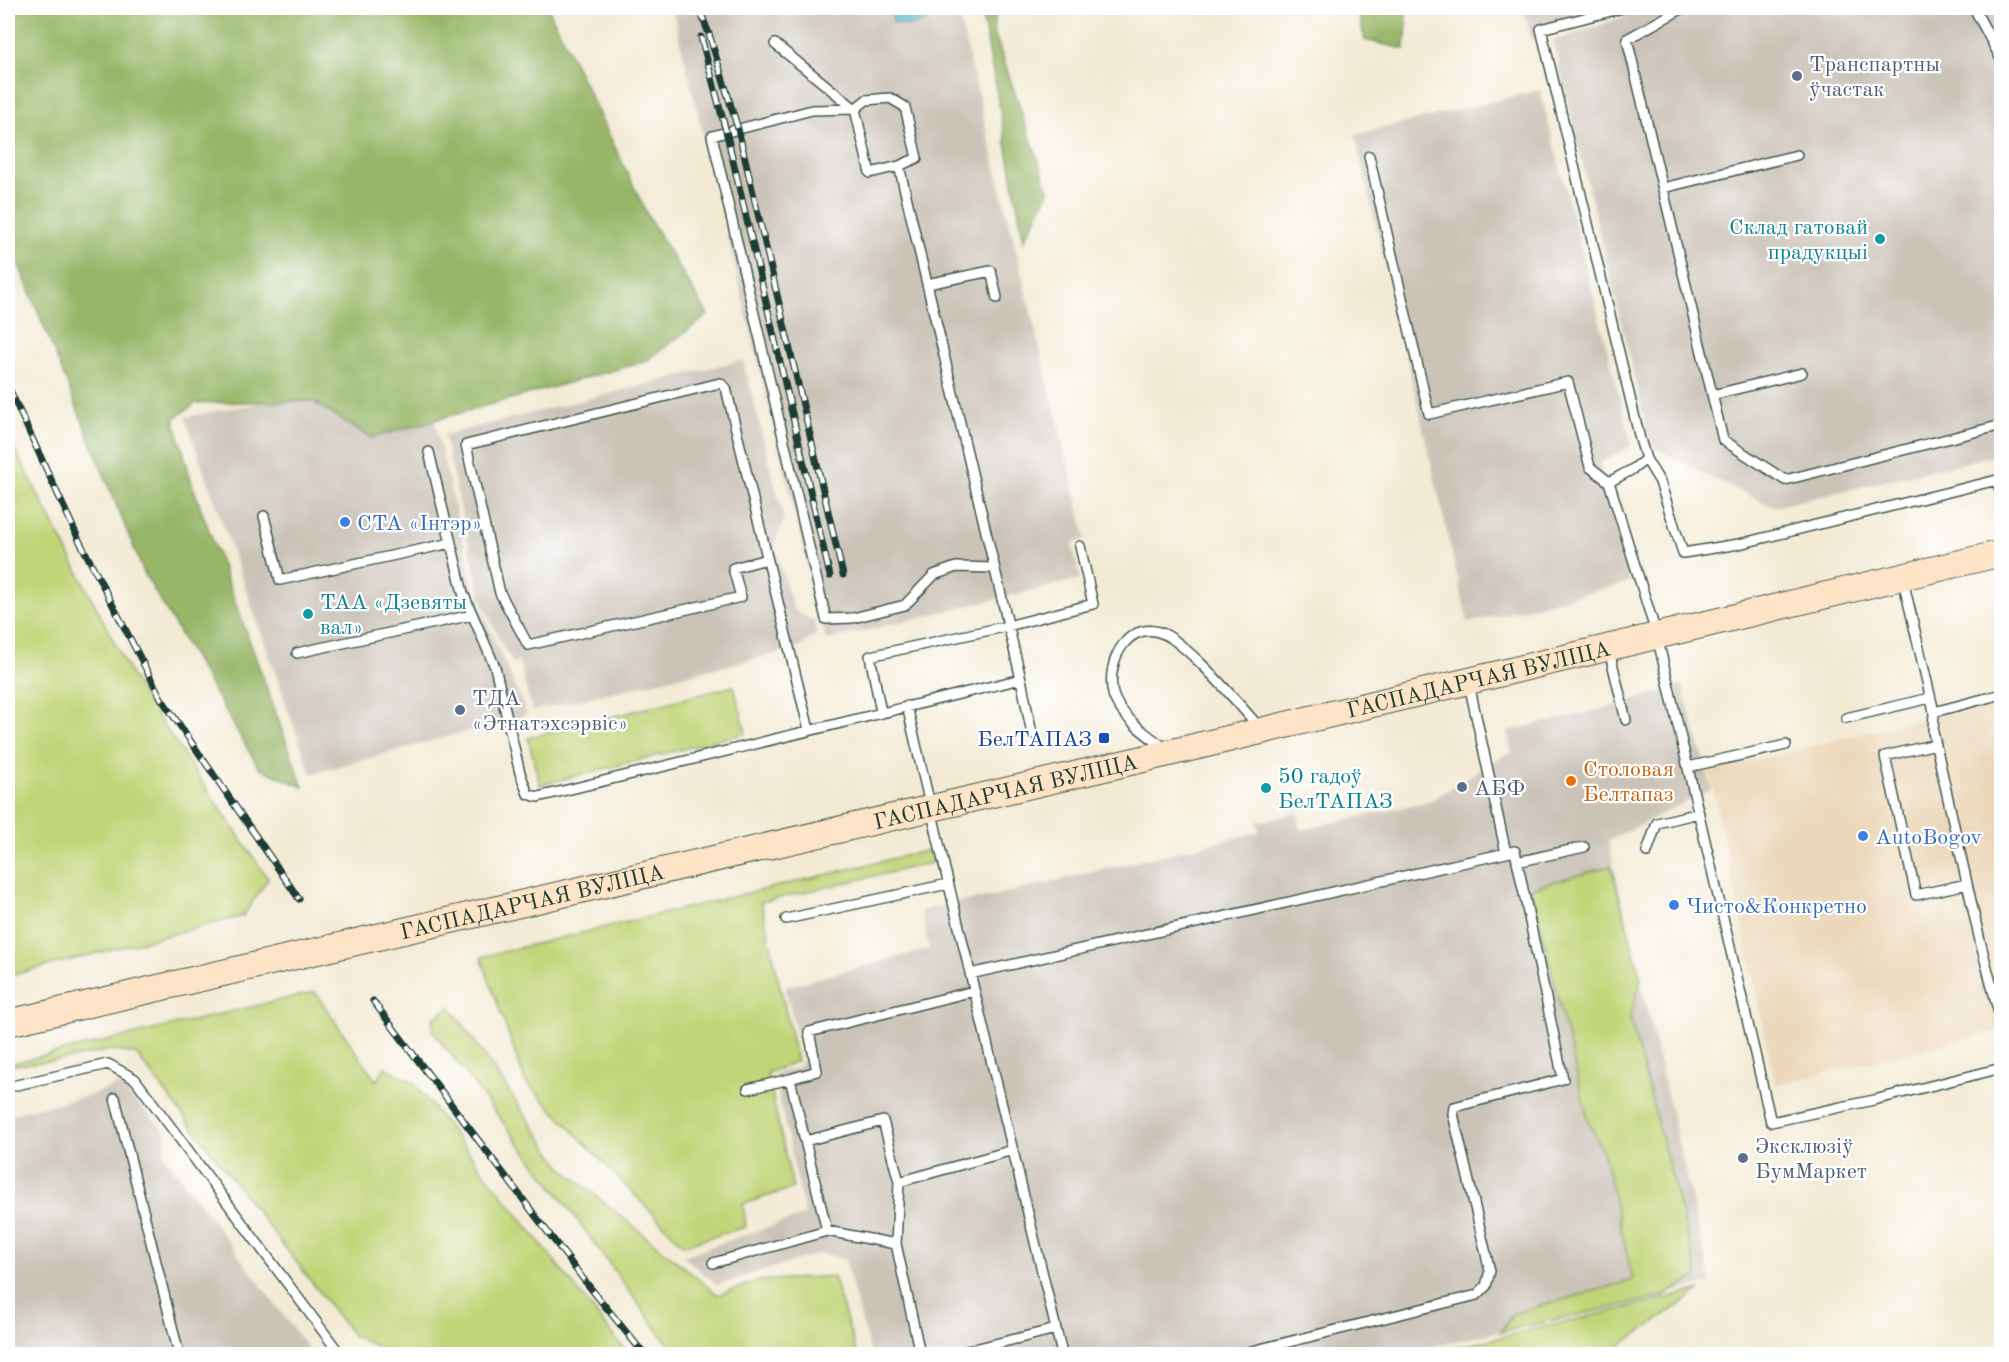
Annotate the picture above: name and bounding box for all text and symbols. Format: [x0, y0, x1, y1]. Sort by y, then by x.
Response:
place label: Транспартны ўчастак [1809, 54, 1940, 101]
marker: Транспартны ўчастак [1790, 69, 1804, 83]
place label: Склад гатовай прадукцыі [1729, 217, 1868, 264]
marker: Склад гатовай прадукцыі [1873, 232, 1887, 246]
place label: СТА «Інтэр» [357, 513, 482, 535]
marker: СТА «Інтэр» [338, 515, 352, 529]
place label: ТАА «Дзевяты вал» [320, 592, 467, 639]
marker: ТАА «Дзевяты вал» [301, 607, 315, 621]
street label: ГАСПАДАРЧАЯ ВУЛІЦА [1345, 638, 1613, 723]
place label: ТДА «Этнатэхсэрвіс» [472, 688, 628, 735]
marker: ТДА «Этнатэхсэрвіс» [453, 703, 467, 717]
place label: БелТАПАЗ [977, 729, 1092, 751]
marker: БелТАПАЗ [1097, 731, 1111, 745]
street label: ГАСПАДАРЧАЯ ВУЛІЦА [872, 752, 1140, 834]
place label: Столовая Белтапаз [1583, 759, 1674, 806]
place label: 50 гадоў БелТАПАЗ [1278, 766, 1393, 813]
marker: Столовая Белтапаз [1564, 774, 1578, 788]
place label: АБФ [1474, 778, 1525, 800]
marker: АБФ [1455, 780, 1469, 794]
marker: 50 гадоў БелТАПАЗ [1259, 781, 1273, 795]
place label: AutoBogov [1875, 827, 1982, 849]
marker: AutoBogov [1856, 829, 1870, 843]
street label: ГАСПАДАРЧАЯ ВУЛІЦА [398, 862, 667, 944]
place label: Чисто&Конкретно [1686, 896, 1867, 918]
marker: Чисто&Конкретно [1667, 898, 1681, 912]
place label: Эксклюзіў БумМаркет [1755, 1136, 1867, 1183]
marker: Эксклюзіў БумМаркет [1736, 1151, 1750, 1165]

